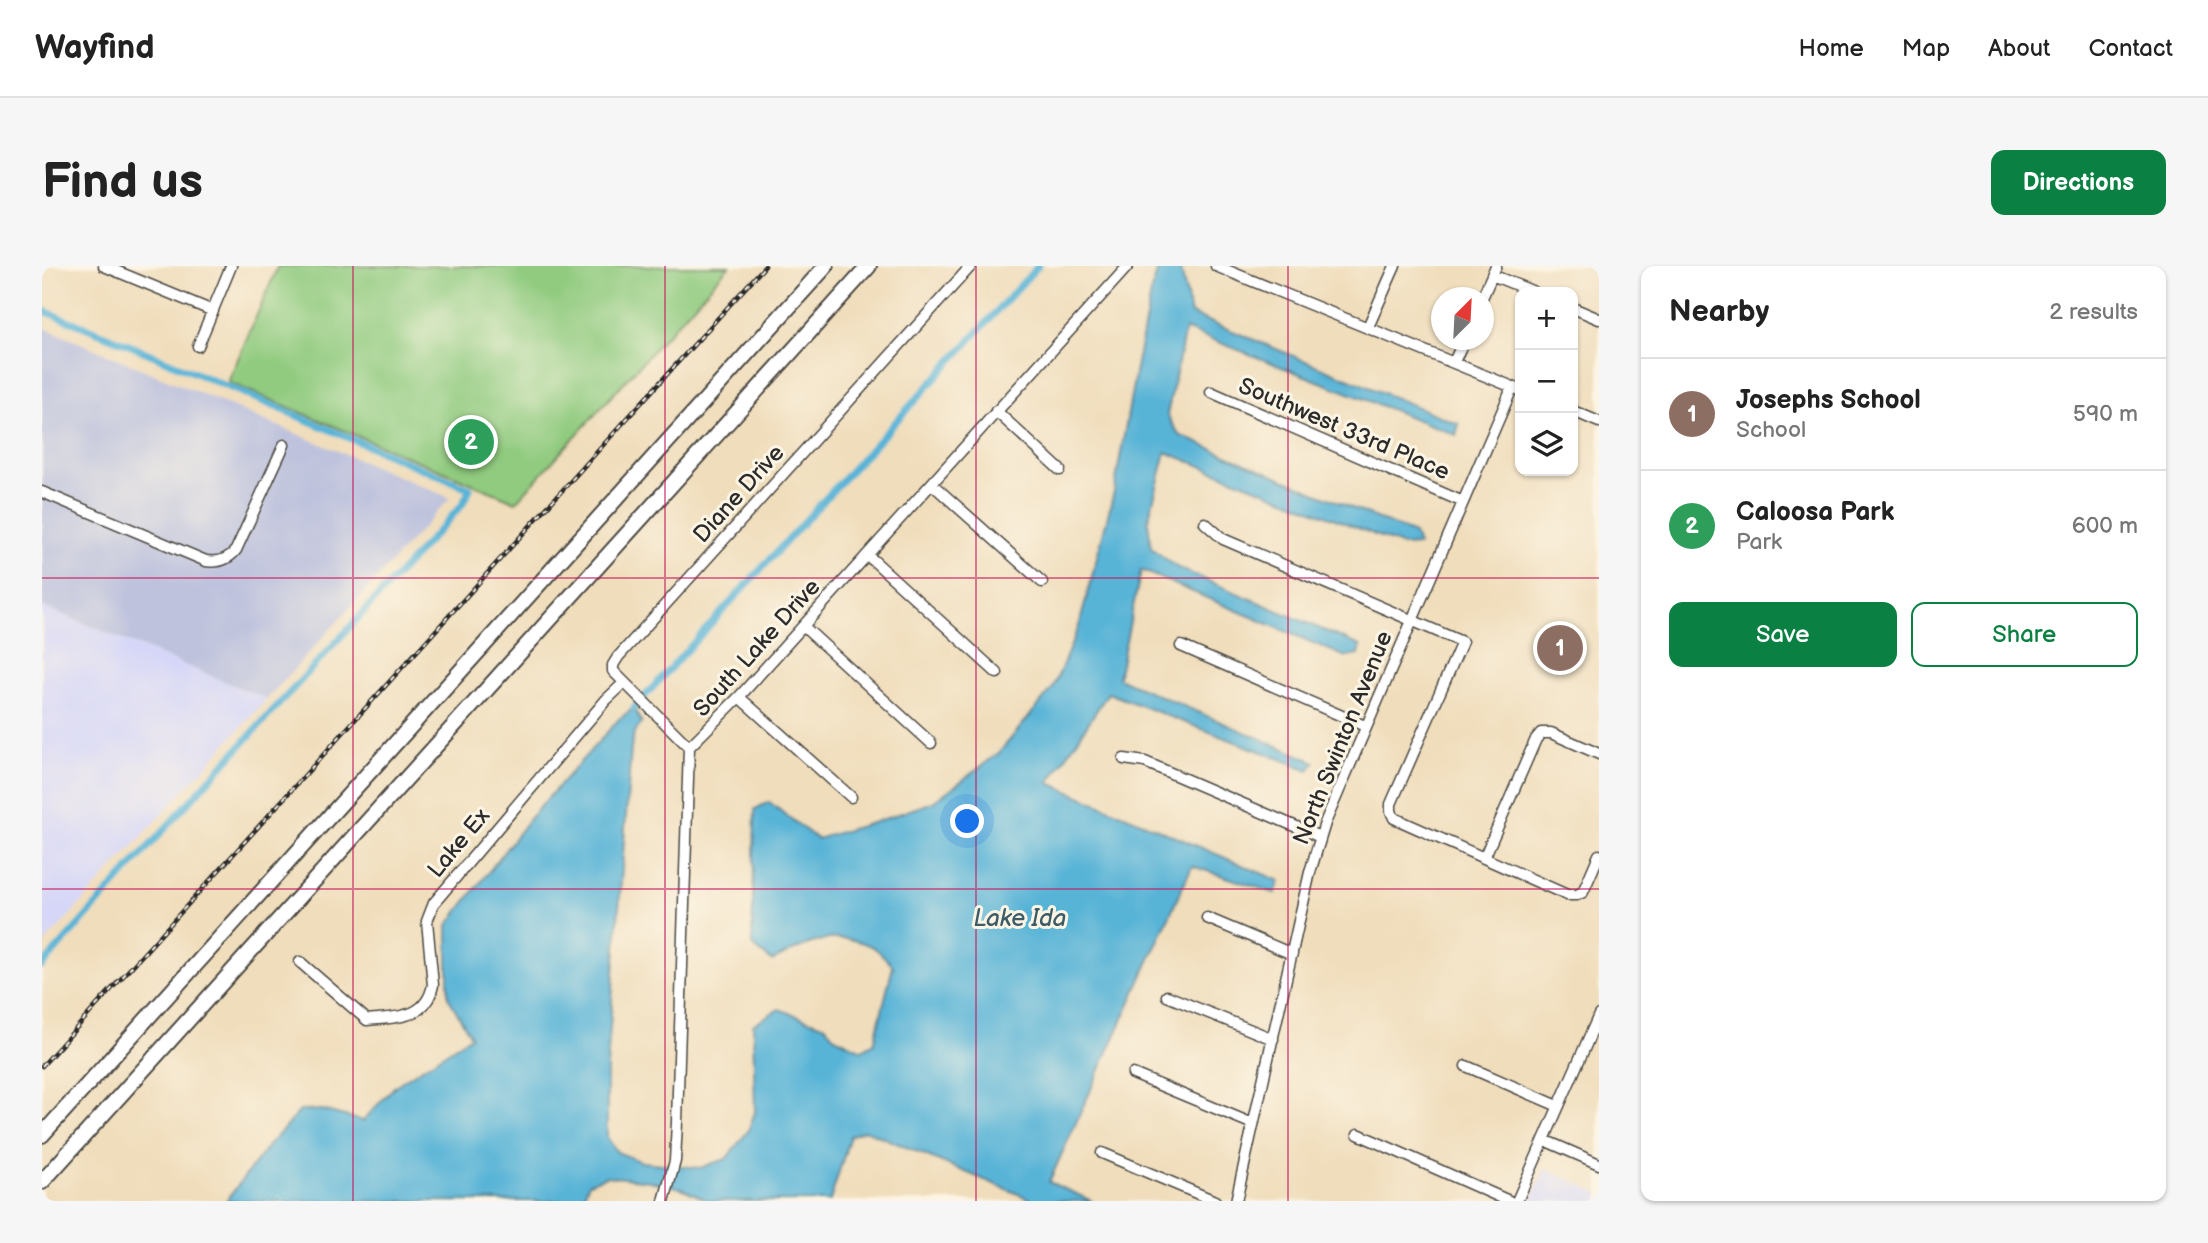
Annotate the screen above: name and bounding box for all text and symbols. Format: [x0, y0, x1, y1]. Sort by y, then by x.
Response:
text: Wayfind [35, 28, 154, 68]
text: Home [1799, 34, 1864, 63]
text: Map [1902, 34, 1950, 63]
text: About [1988, 34, 2050, 63]
text: Contact [2088, 34, 2173, 63]
button: Directions [1991, 150, 2166, 215]
text: Find us [42, 153, 203, 212]
north arrow [1431, 287, 1494, 350]
map controls [1515, 287, 1578, 476]
button: + [1515, 287, 1578, 350]
text: Nearby [1669, 294, 1769, 330]
text: 2 results [2049, 298, 2138, 326]
button: − [1515, 350, 1578, 413]
street label: Southwest 33rd Place [1234, 372, 1454, 486]
text: Josephs School [1736, 385, 1921, 416]
text: 1 [1687, 400, 1697, 428]
text: 590 m [2073, 400, 2138, 428]
button: layers [1515, 413, 1578, 476]
pin: 2 [448, 416, 494, 468]
text: School [1736, 416, 1806, 444]
street label: Diane Drive [688, 439, 790, 549]
text: Caloosa Park [1736, 497, 1894, 528]
text: 2 [1685, 512, 1699, 540]
text: 600 m [2072, 512, 2138, 540]
text: Park [1736, 528, 1782, 556]
street label: South Lake Drive [688, 573, 826, 723]
button: Save [1669, 602, 1897, 667]
button: Share [1911, 602, 2138, 667]
pin: 1 [1537, 622, 1583, 674]
street label: North Swinton Avenue [1287, 627, 1399, 849]
street label: Lake Ex [422, 802, 496, 883]
your location [950, 804, 984, 838]
water label: Lake Ida [974, 904, 1066, 933]

